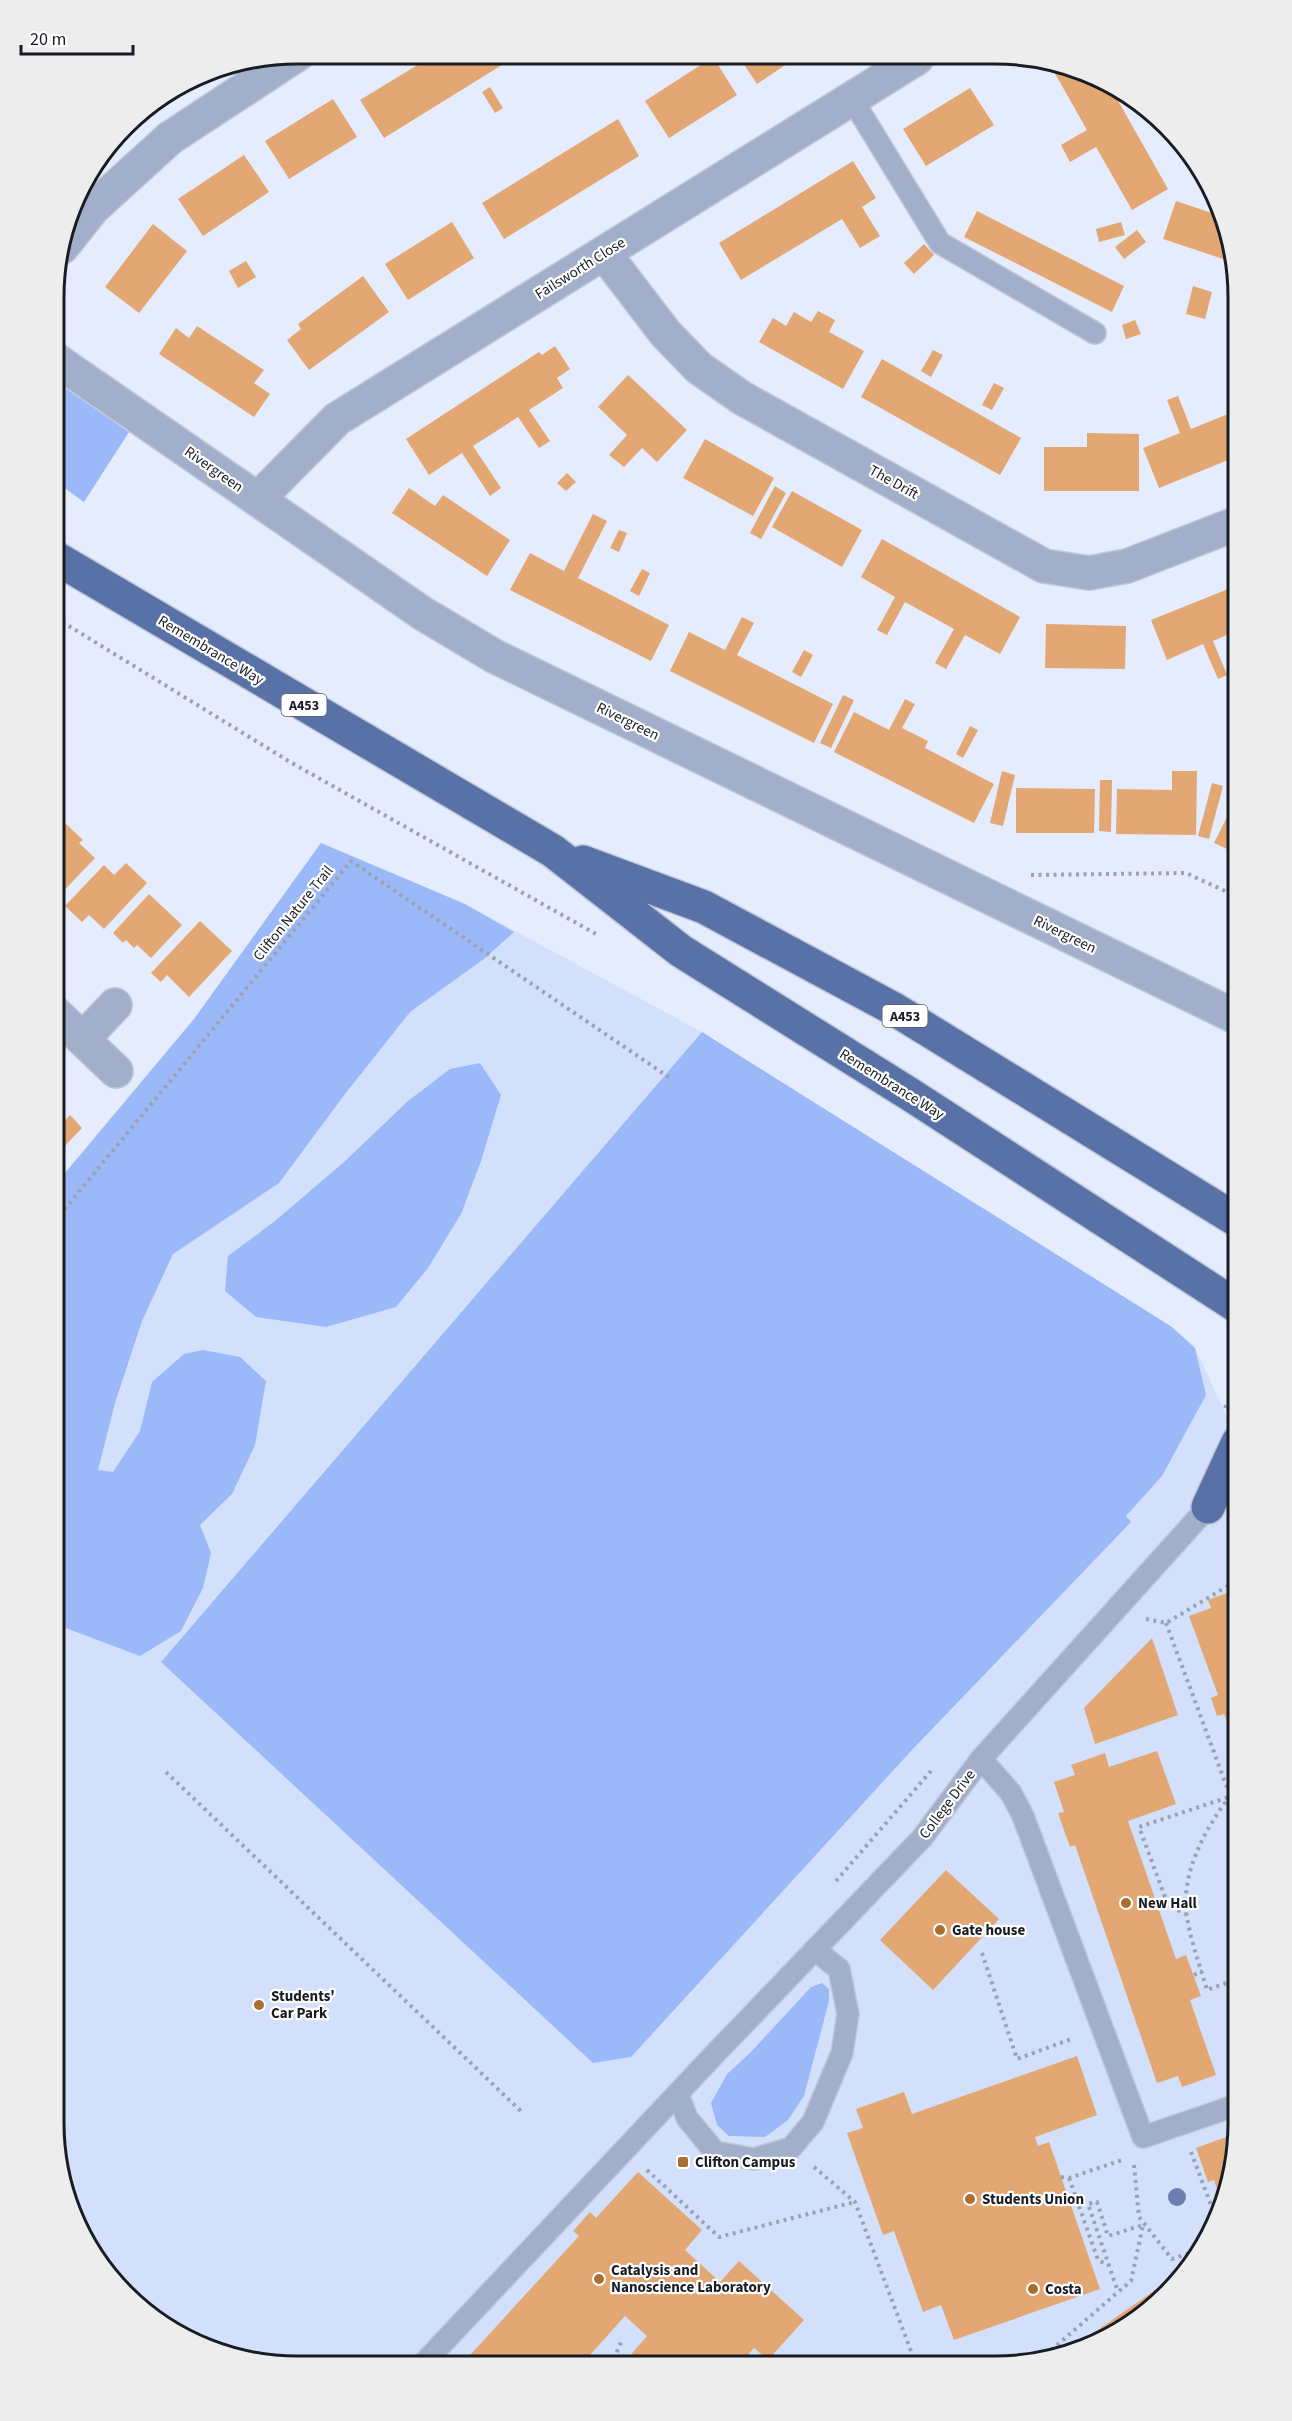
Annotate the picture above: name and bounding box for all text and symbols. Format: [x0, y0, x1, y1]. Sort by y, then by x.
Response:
scale bar [21, 18, 134, 56]
text: 20 m [30, 27, 66, 52]
street label: Failsworth Close [531, 232, 629, 305]
street label: Rivergreen [180, 441, 247, 497]
street label: The Drift [865, 460, 922, 505]
street label: Remembrance Way [154, 610, 268, 690]
road number: A453 [282, 694, 326, 716]
street label: Rivergreen [593, 697, 663, 746]
street label: Clifton Nature Trail [248, 861, 339, 965]
street label: Rivergreen [1030, 910, 1100, 959]
road number: A453 [882, 1005, 928, 1027]
street label: Remembrance Way [835, 1044, 948, 1125]
street label: College Drive [914, 1765, 980, 1843]
place label: New Hall [1138, 1893, 1198, 1914]
marker: New Hall [1119, 1896, 1133, 1910]
place label: Gate house [952, 1920, 1025, 1941]
marker: Gate house [933, 1923, 947, 1937]
place label: Students' Car Park [271, 1986, 335, 2024]
marker: Students' Car Park [252, 1998, 266, 2012]
place label: Clifton Campus [695, 2152, 796, 2173]
marker: Clifton Campus [676, 2155, 690, 2169]
place label: Students Union [982, 2189, 1084, 2210]
marker: Students Union [963, 2192, 977, 2206]
place label: Catalysis and Nanoscience Laboratory [611, 2260, 771, 2298]
marker: Catalysis and Nanoscience Laboratory [592, 2272, 606, 2286]
place label: Costa [1045, 2279, 1082, 2300]
marker: Costa [1026, 2282, 1040, 2296]

